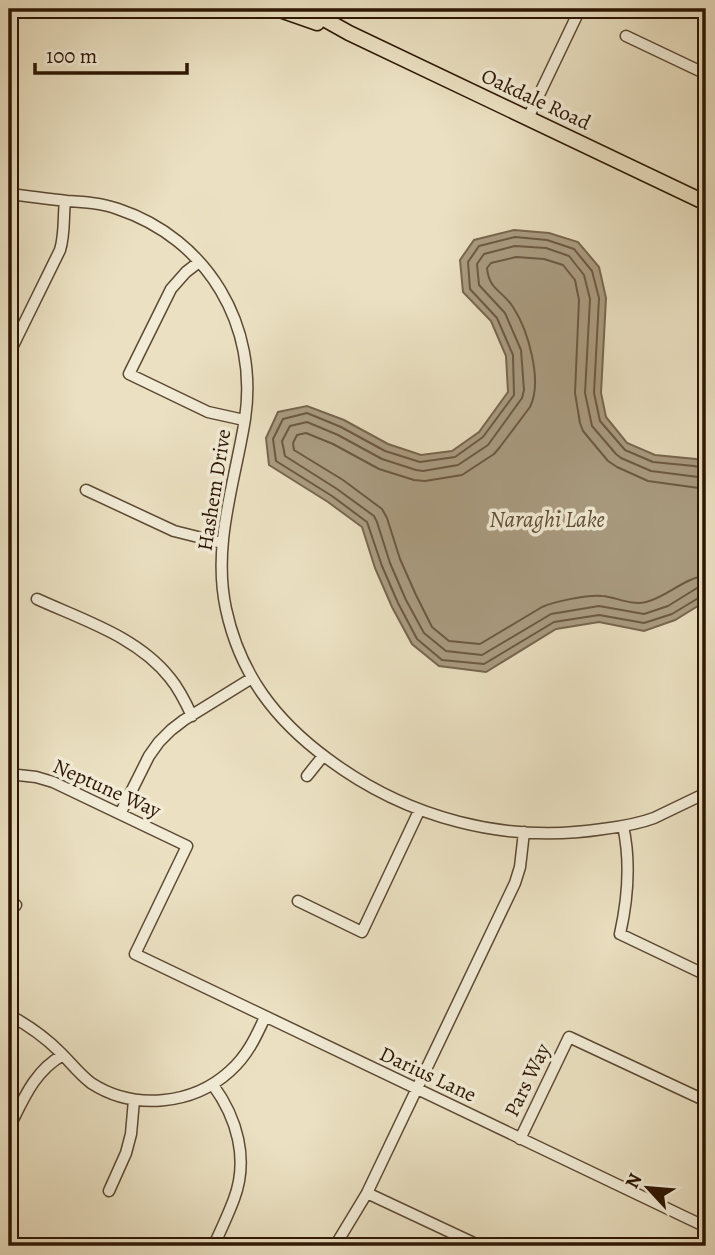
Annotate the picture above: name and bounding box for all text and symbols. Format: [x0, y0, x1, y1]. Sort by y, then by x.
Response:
scale bar [35, 32, 187, 76]
text: 100 m [46, 42, 97, 70]
street label: Oakdale Road [477, 61, 596, 137]
street label: Hashem Drive [191, 427, 237, 553]
water label: Naraghi Lake [489, 504, 605, 535]
street label: Neptune Way [49, 752, 166, 824]
street label: Pars Way [497, 1038, 557, 1121]
street label: Darius Lane [375, 1039, 481, 1109]
north arrow [614, 1154, 684, 1224]
text: N [619, 1169, 648, 1193]

